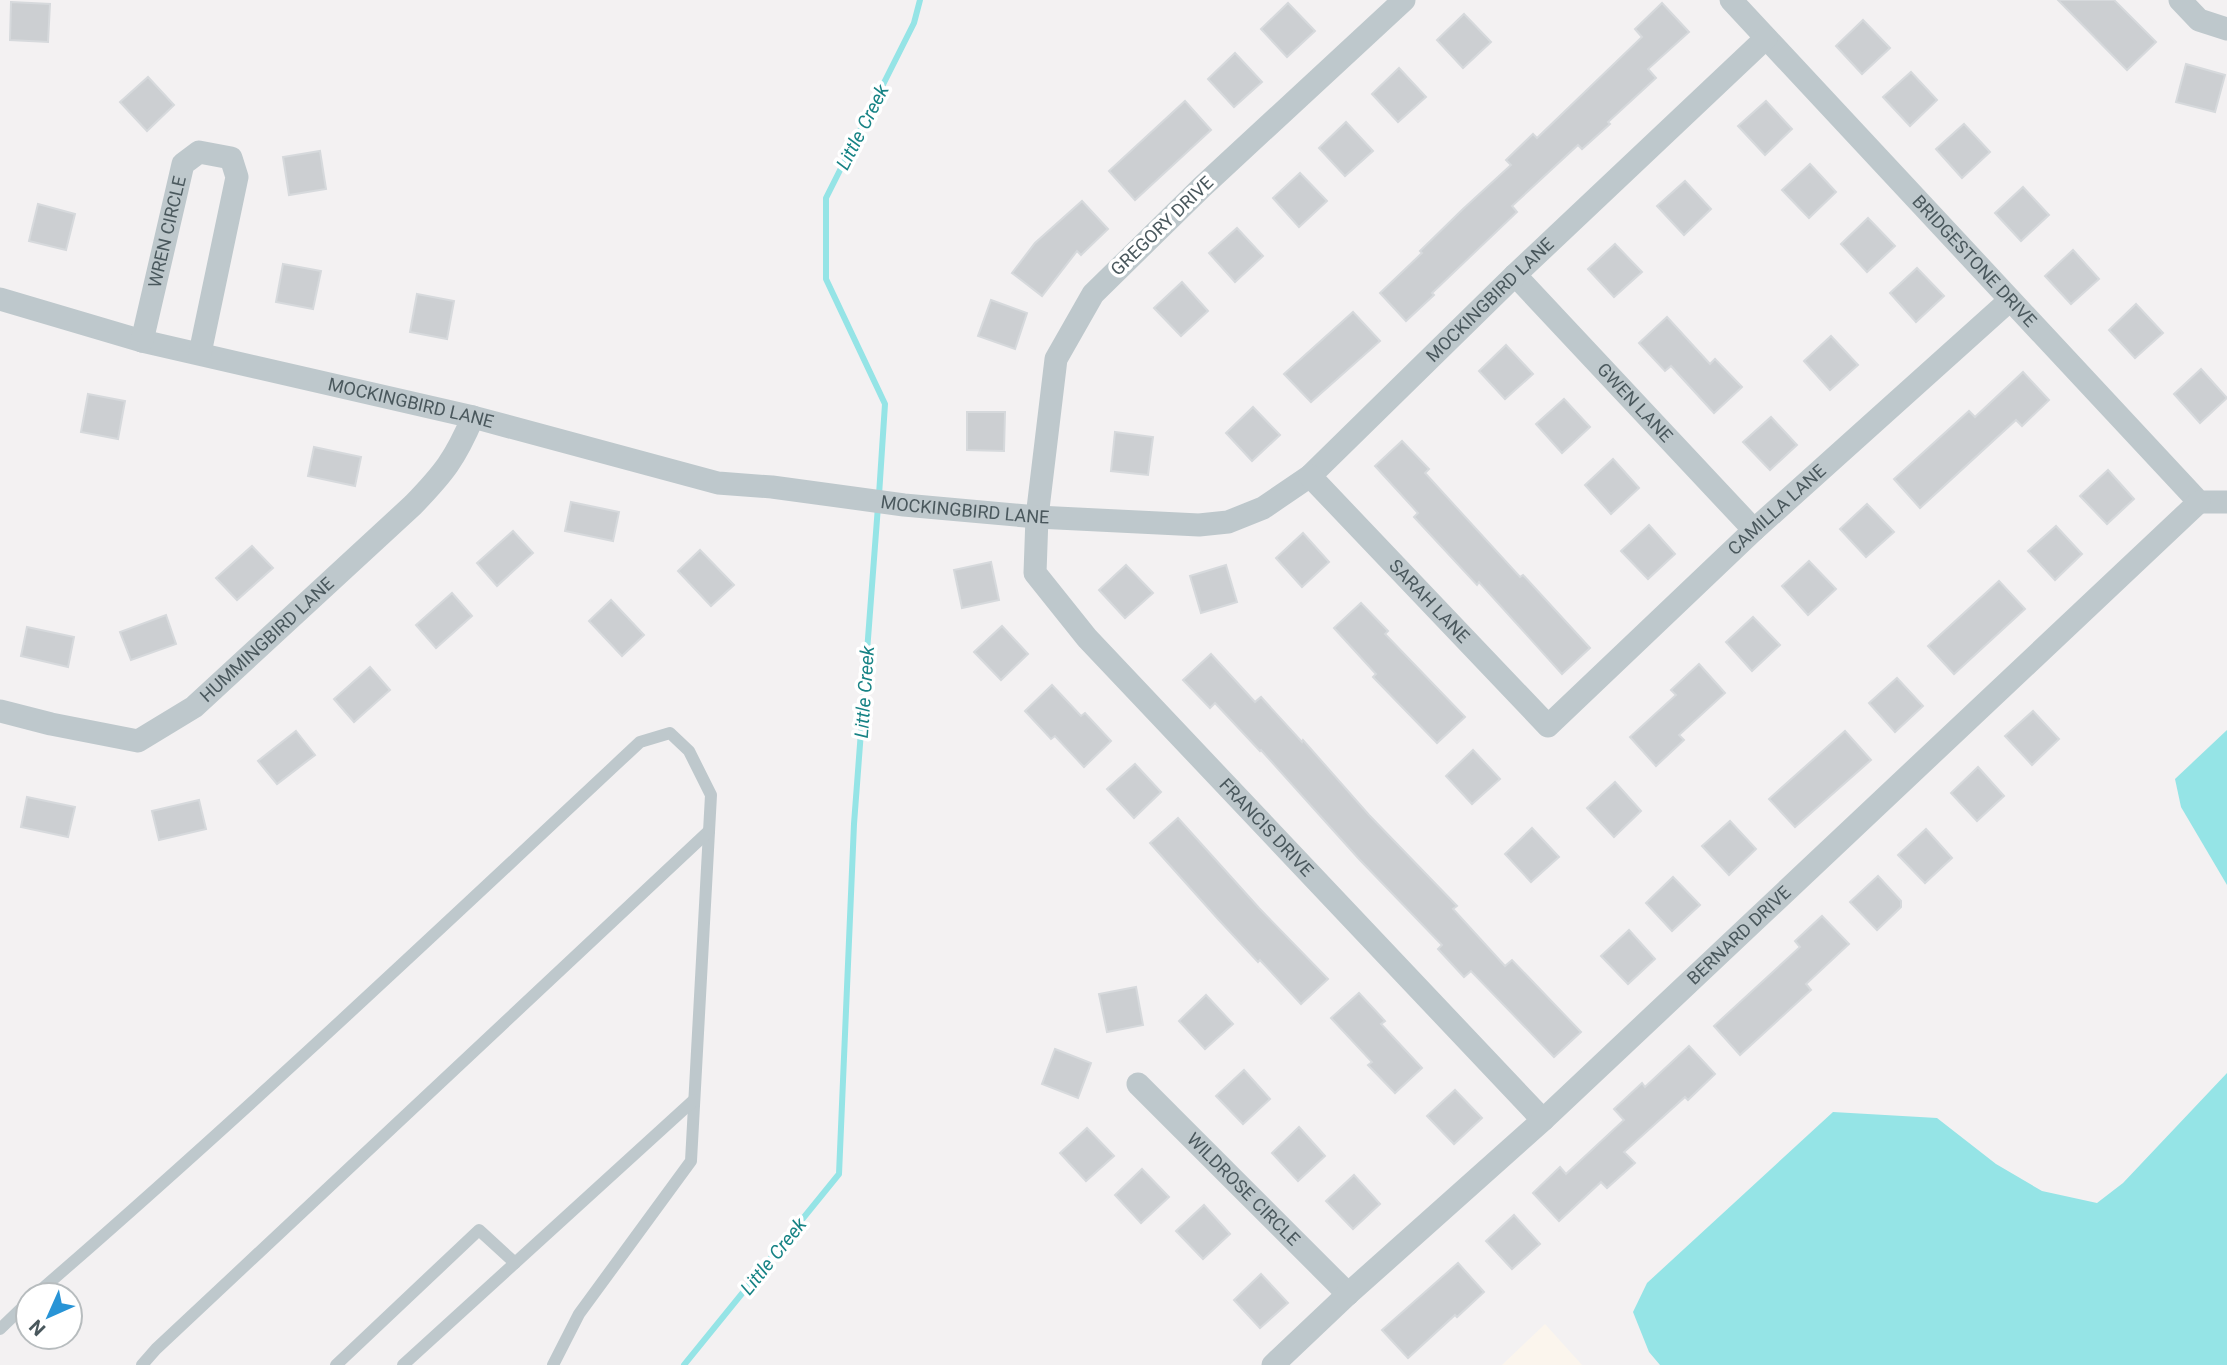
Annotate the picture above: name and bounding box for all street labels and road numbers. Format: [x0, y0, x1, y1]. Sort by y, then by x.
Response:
street label: GREGORY DRIVE [1106, 172, 1217, 280]
street label: WREN CIRCLE [144, 174, 190, 290]
street label: BRIDGESTONE DRIVE [1908, 191, 2041, 331]
street label: MOCKINGBIRD LANE [1422, 233, 1558, 366]
street label: GWEN LANE [1593, 358, 1677, 446]
street label: MOCKINGBIRD LANE [326, 373, 496, 432]
street label: CAMILLA LANE [1723, 460, 1830, 559]
street label: MOCKINGBIRD LANE [879, 491, 1050, 528]
street label: SARAH LANE [1385, 555, 1474, 647]
street label: HUMMINGBIRD LANE [195, 573, 338, 706]
street label: FRANCIS DRIVE [1215, 774, 1318, 880]
street label: BERNARD DRIVE [1683, 881, 1795, 989]
street label: WILDROSE CIRCLE [1183, 1128, 1304, 1250]

